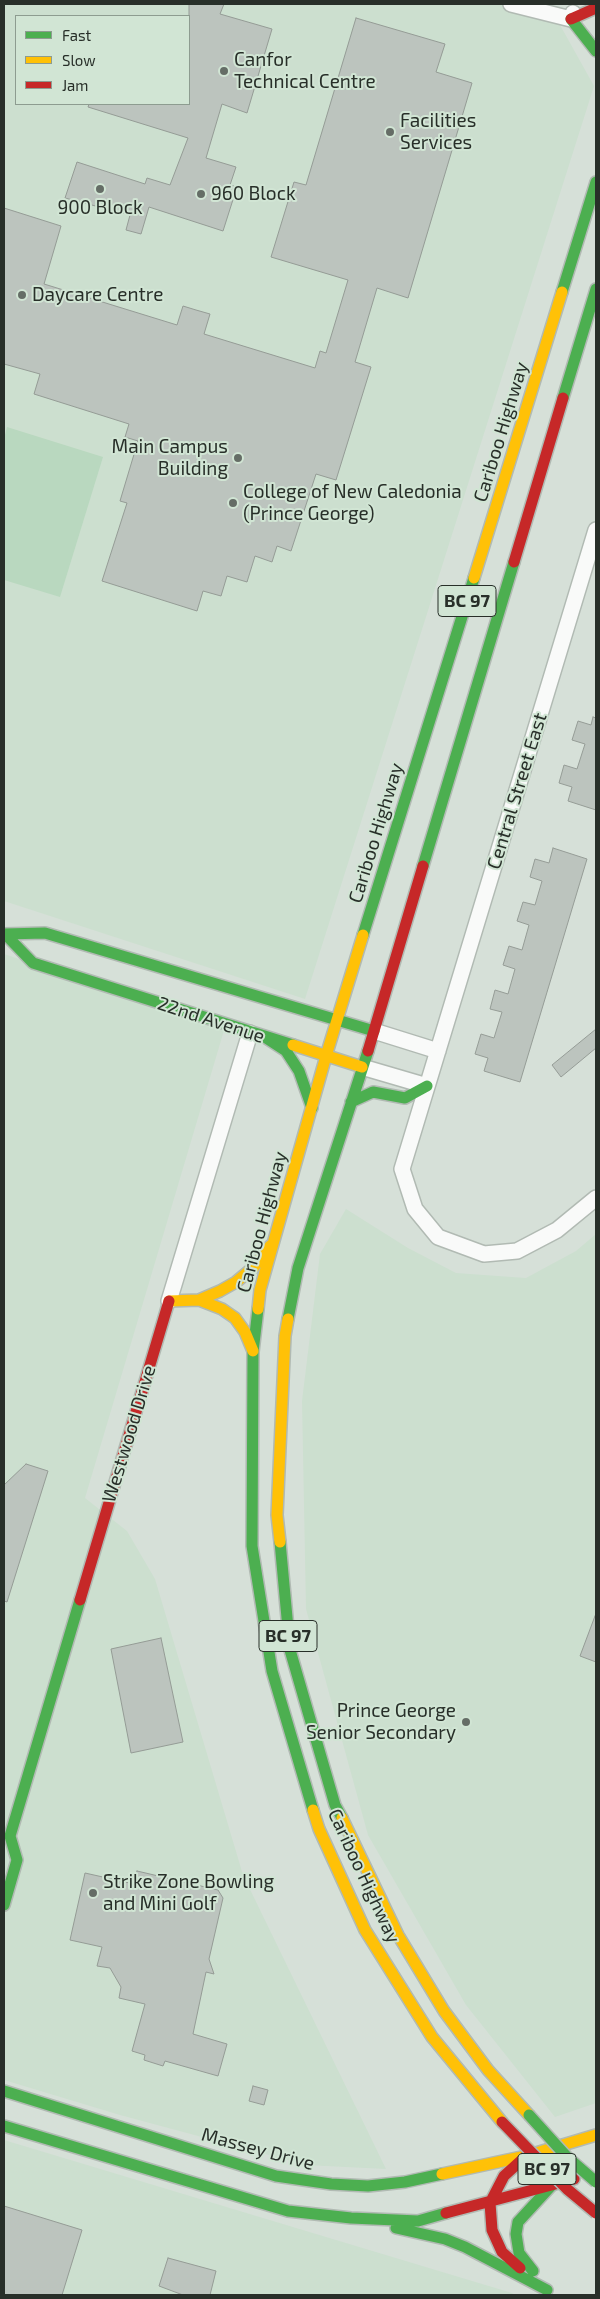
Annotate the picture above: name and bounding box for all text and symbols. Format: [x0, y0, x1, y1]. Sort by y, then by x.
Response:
legend [15, 15, 190, 105]
text: Fast [62, 26, 91, 44]
place label: Canfor Technical Centre [234, 49, 376, 93]
text: Slow [62, 51, 96, 69]
marker: Canfor Technical Centre [218, 65, 230, 77]
text: Jam [62, 76, 88, 94]
place label: Facilities Services [400, 110, 476, 154]
marker: Facilities Services [384, 126, 396, 138]
marker: 900 Block [94, 183, 106, 195]
place label: 960 Block [211, 183, 296, 205]
marker: 960 Block [195, 188, 207, 200]
place label: 900 Block [57, 197, 143, 219]
place label: Daycare Centre [32, 284, 163, 306]
marker: Daycare Centre [16, 289, 28, 301]
street label: Cariboo Highway [469, 359, 533, 505]
place label: Main Campus Building [112, 436, 228, 480]
marker: Main Campus Building [232, 452, 244, 464]
place label: College of New Caledonia (Prince George) [243, 481, 462, 525]
marker: College of New Caledonia (Prince George) [227, 497, 239, 509]
road number: BC 97 [438, 586, 496, 616]
street label: Central Street East [482, 710, 552, 872]
street label: Cariboo Highway [344, 760, 408, 906]
street label: 22nd Avenue [155, 992, 267, 1048]
street label: Cariboo Highway [232, 1149, 292, 1295]
street label: Westwood Drive [97, 1363, 161, 1505]
road number: BC 97 [259, 1620, 317, 1652]
place label: Prince George Senior Secondary [306, 1700, 456, 1744]
marker: Prince George Senior Secondary [460, 1716, 472, 1728]
street label: Cariboo Highway [323, 1805, 405, 1947]
place label: Strike Zone Bowling and Mini Golf [103, 1871, 274, 1915]
marker: Strike Zone Bowling and Mini Golf [87, 1887, 99, 1899]
street label: Massey Drive [199, 2123, 317, 2175]
road number: BC 97 [518, 2154, 576, 2184]

